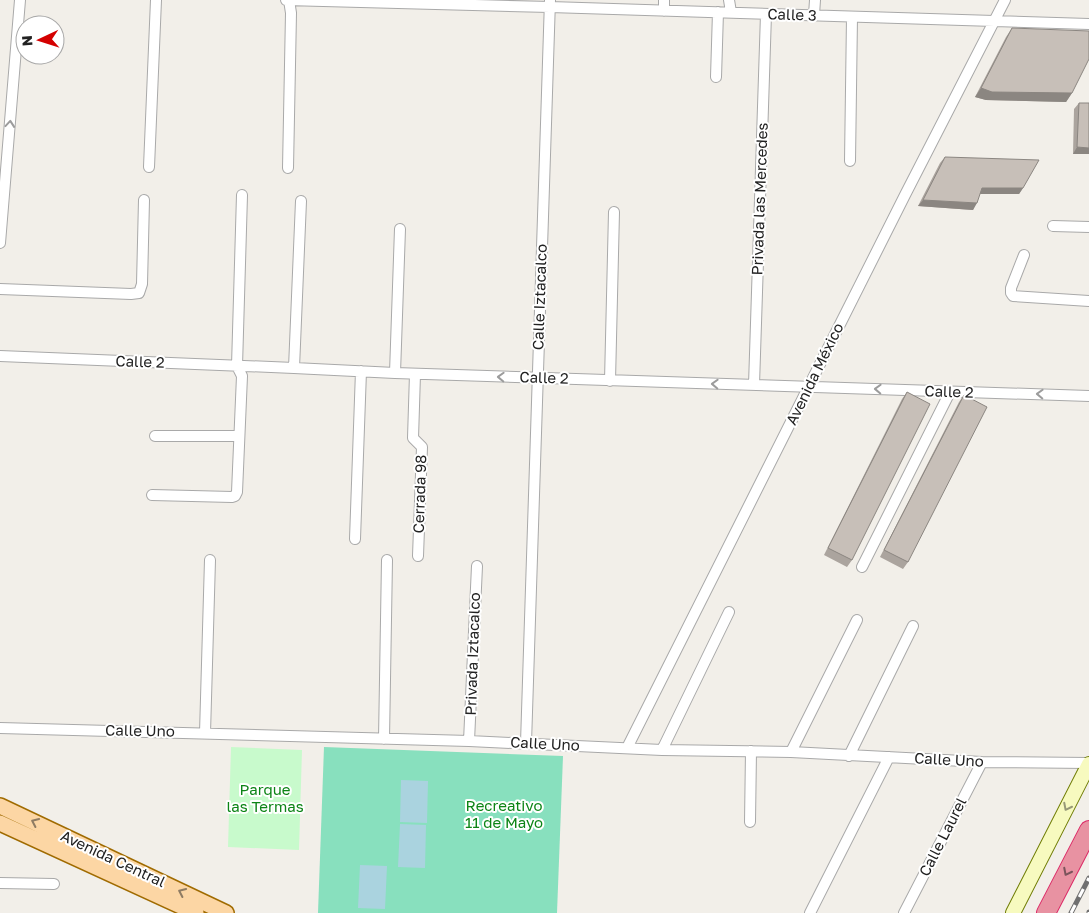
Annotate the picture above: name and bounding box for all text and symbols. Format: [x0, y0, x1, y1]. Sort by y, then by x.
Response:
street label: Calle 3 [767, 4, 817, 24]
north arrow [15, 15, 65, 65]
text: N [18, 35, 35, 47]
one-way arrow [4, 120, 15, 128]
street label: Privada las Mercedes [747, 122, 771, 276]
street label: Calle Iztacalco [528, 244, 550, 350]
street label: Avenida México [782, 320, 847, 428]
street label: Calle 2 [115, 351, 165, 371]
street label: Calle 2 [519, 367, 569, 387]
one-way arrow [496, 371, 504, 382]
one-way arrow [711, 379, 719, 389]
street label: Calle 2 [924, 381, 974, 401]
one-way arrow [874, 384, 882, 394]
one-way arrow [1036, 389, 1044, 400]
street label: Cerrada 98 [409, 454, 429, 534]
street label: Privada Iztacalco [461, 592, 483, 716]
street label: Calle Uno [105, 720, 175, 740]
street label: Calle Uno [510, 732, 580, 754]
street label: Calle Uno [914, 748, 984, 770]
park label: Parque las Termas [226, 780, 304, 815]
street label: Calle Laurel [915, 794, 970, 879]
park label: Recreativo 11 de Mayo [465, 796, 543, 831]
one-way arrow [1063, 802, 1073, 811]
one-way arrow [31, 818, 40, 828]
street label: Avenida Central [58, 826, 169, 890]
one-way arrow [1063, 866, 1073, 875]
one-way arrow [178, 888, 187, 898]

